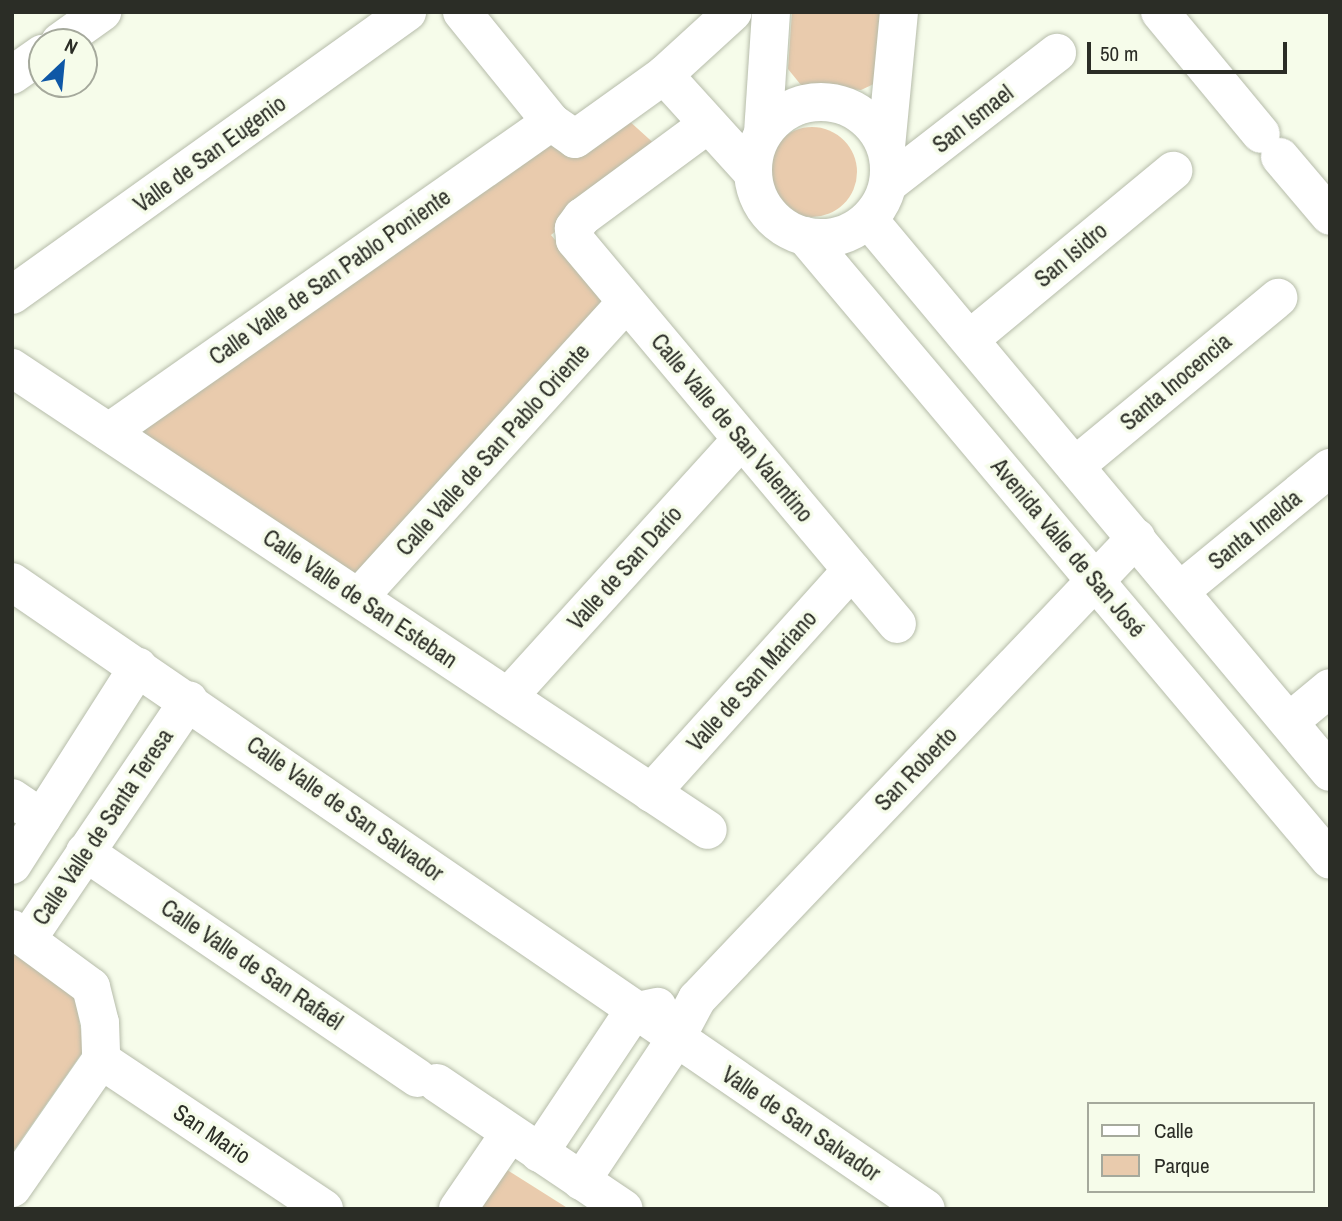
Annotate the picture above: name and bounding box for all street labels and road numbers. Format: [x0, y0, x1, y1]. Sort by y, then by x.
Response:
street label: San Ismael [927, 79, 1019, 159]
street label: Valle de San Eugenio [129, 90, 291, 218]
street label: Calle Valle de San Pablo Poniente [204, 183, 456, 371]
street label: San Isidro [1029, 217, 1113, 293]
street label: Calle Valle de San Valentino [645, 328, 819, 528]
street label: Santa Inocencia [1115, 328, 1237, 436]
street label: Calle Valle de San Pablo Oriente [391, 338, 595, 562]
street label: Avenida Valle de San José [985, 453, 1151, 643]
street label: Santa Imelda [1203, 484, 1307, 576]
street label: Valle de San Darío [562, 500, 688, 636]
street label: Calle Valle de San Esteban [258, 524, 462, 674]
street label: Valle de San Mariano [682, 605, 822, 757]
street label: San Roberto [869, 721, 963, 817]
street label: Calle Valle de Santa Teresa [27, 723, 179, 931]
street label: Calle Valle de San Salvador [241, 731, 449, 887]
street label: Calle Valle de San Rafaél [156, 894, 348, 1036]
street label: Valle de San Salvador [716, 1061, 886, 1187]
street label: San Mario [168, 1098, 256, 1170]

